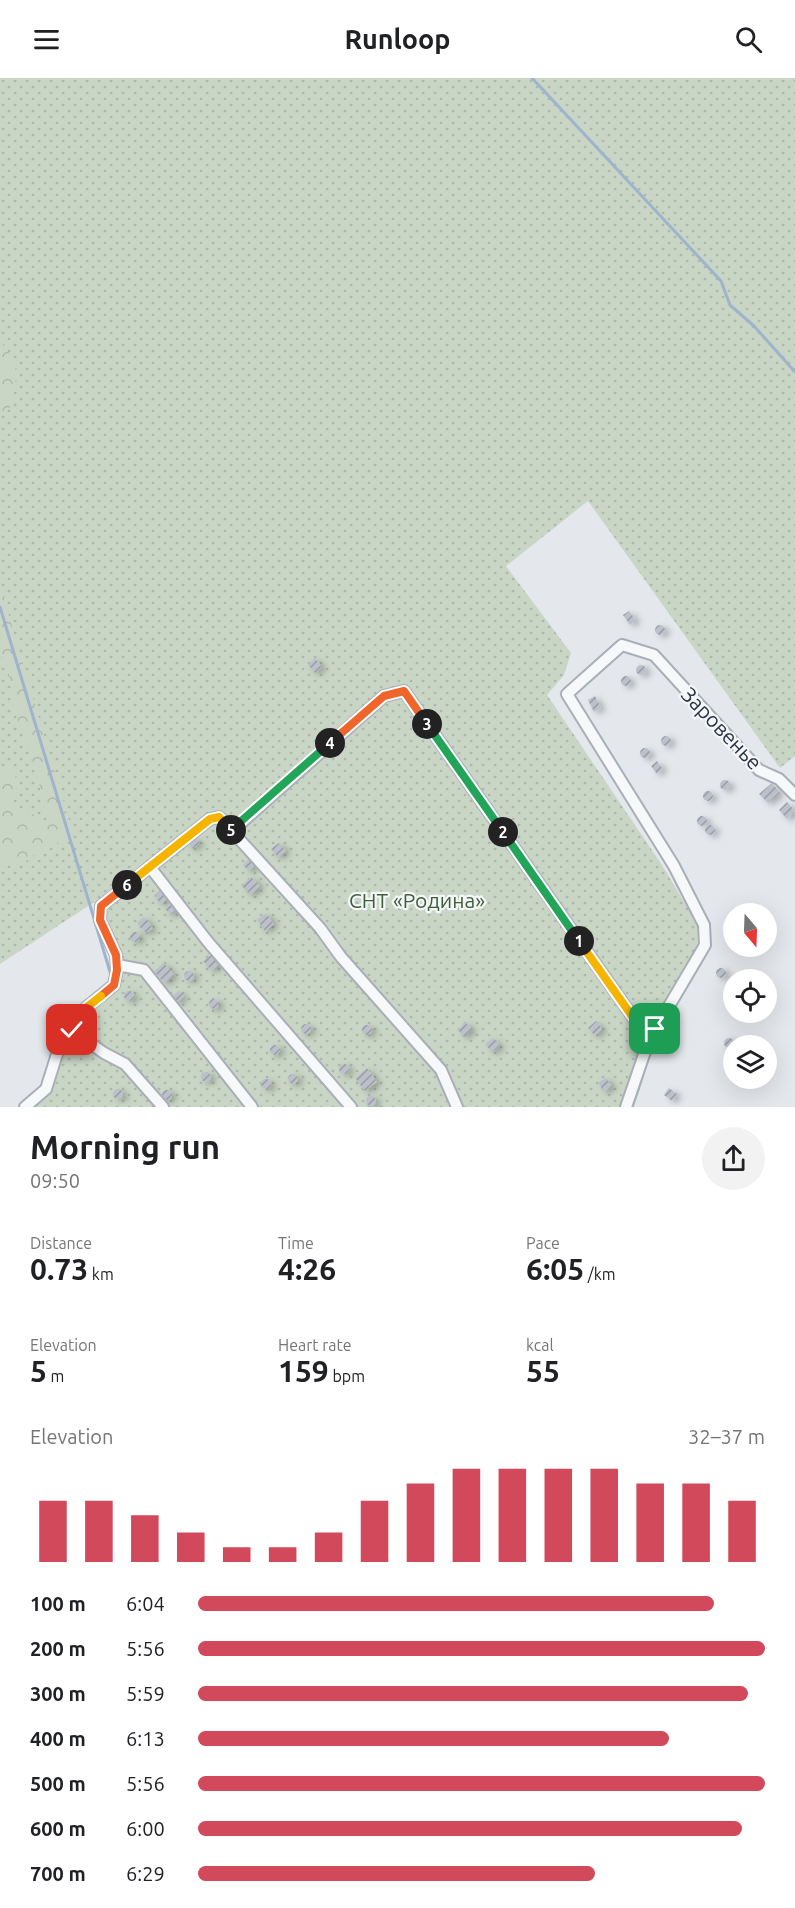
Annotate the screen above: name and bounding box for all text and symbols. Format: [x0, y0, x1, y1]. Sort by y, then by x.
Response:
icon: menu [30, 23, 63, 56]
icon: search [732, 23, 765, 56]
text: Runloop [345, 24, 450, 54]
street label: Заровенье [677, 682, 767, 774]
pin: 3 [412, 709, 442, 739]
text: 3 [422, 715, 432, 733]
pin: 4 [315, 728, 345, 758]
text: 4 [325, 734, 335, 752]
pin: 5 [216, 815, 246, 845]
pin: 2 [488, 817, 518, 847]
text: 5 [226, 821, 236, 839]
text: 2 [498, 823, 508, 841]
pin: 6 [112, 870, 142, 900]
text: 6 [122, 876, 132, 894]
park label: СНТ «Родина» [349, 888, 485, 912]
north arrow [723, 903, 777, 957]
map controls [723, 903, 777, 1089]
pin: 1 [564, 926, 594, 956]
text: 1 [574, 932, 584, 950]
button: locate [723, 969, 777, 1023]
pin [629, 1003, 680, 1054]
pin [46, 1004, 97, 1055]
icon: arrive [638, 1012, 671, 1045]
icon: check [55, 1013, 88, 1046]
button: layers [723, 1035, 777, 1089]
button: share [702, 1127, 765, 1190]
text: Morning run [30, 1128, 220, 1165]
text: 09:50 [30, 1169, 80, 1192]
text: Distance [30, 1234, 92, 1252]
text: Time [278, 1234, 314, 1252]
text: Pace [526, 1234, 560, 1252]
text: 0.73 [30, 1252, 88, 1286]
text: 4:26 [278, 1252, 336, 1286]
text: 6:05 [526, 1252, 584, 1286]
text: km [88, 1265, 114, 1283]
text: /km [584, 1265, 616, 1283]
text: Elevation [30, 1336, 97, 1354]
text: Heart rate [278, 1336, 352, 1354]
text: kcal [526, 1336, 554, 1354]
text: 5 [30, 1354, 47, 1388]
text: 159 [278, 1354, 329, 1388]
text: 55 [526, 1354, 560, 1388]
text: m [47, 1367, 64, 1385]
text: bpm [329, 1367, 365, 1385]
text: Elevation [30, 1425, 113, 1448]
text: 32–37 m [688, 1425, 765, 1448]
text: 100 m [30, 1592, 86, 1615]
text: 6:04 [126, 1592, 165, 1615]
text: 200 m [30, 1637, 86, 1660]
text: 5:56 [126, 1637, 165, 1660]
text: 300 m [30, 1682, 86, 1705]
text: 5:59 [126, 1682, 165, 1705]
text: 400 m [30, 1727, 86, 1750]
text: 6:13 [126, 1727, 165, 1750]
text: 500 m [30, 1772, 86, 1795]
text: 5:56 [126, 1772, 165, 1795]
text: 600 m [30, 1817, 86, 1840]
text: 6:00 [126, 1817, 165, 1840]
text: 700 m [30, 1862, 86, 1885]
text: 6:29 [126, 1862, 165, 1885]

